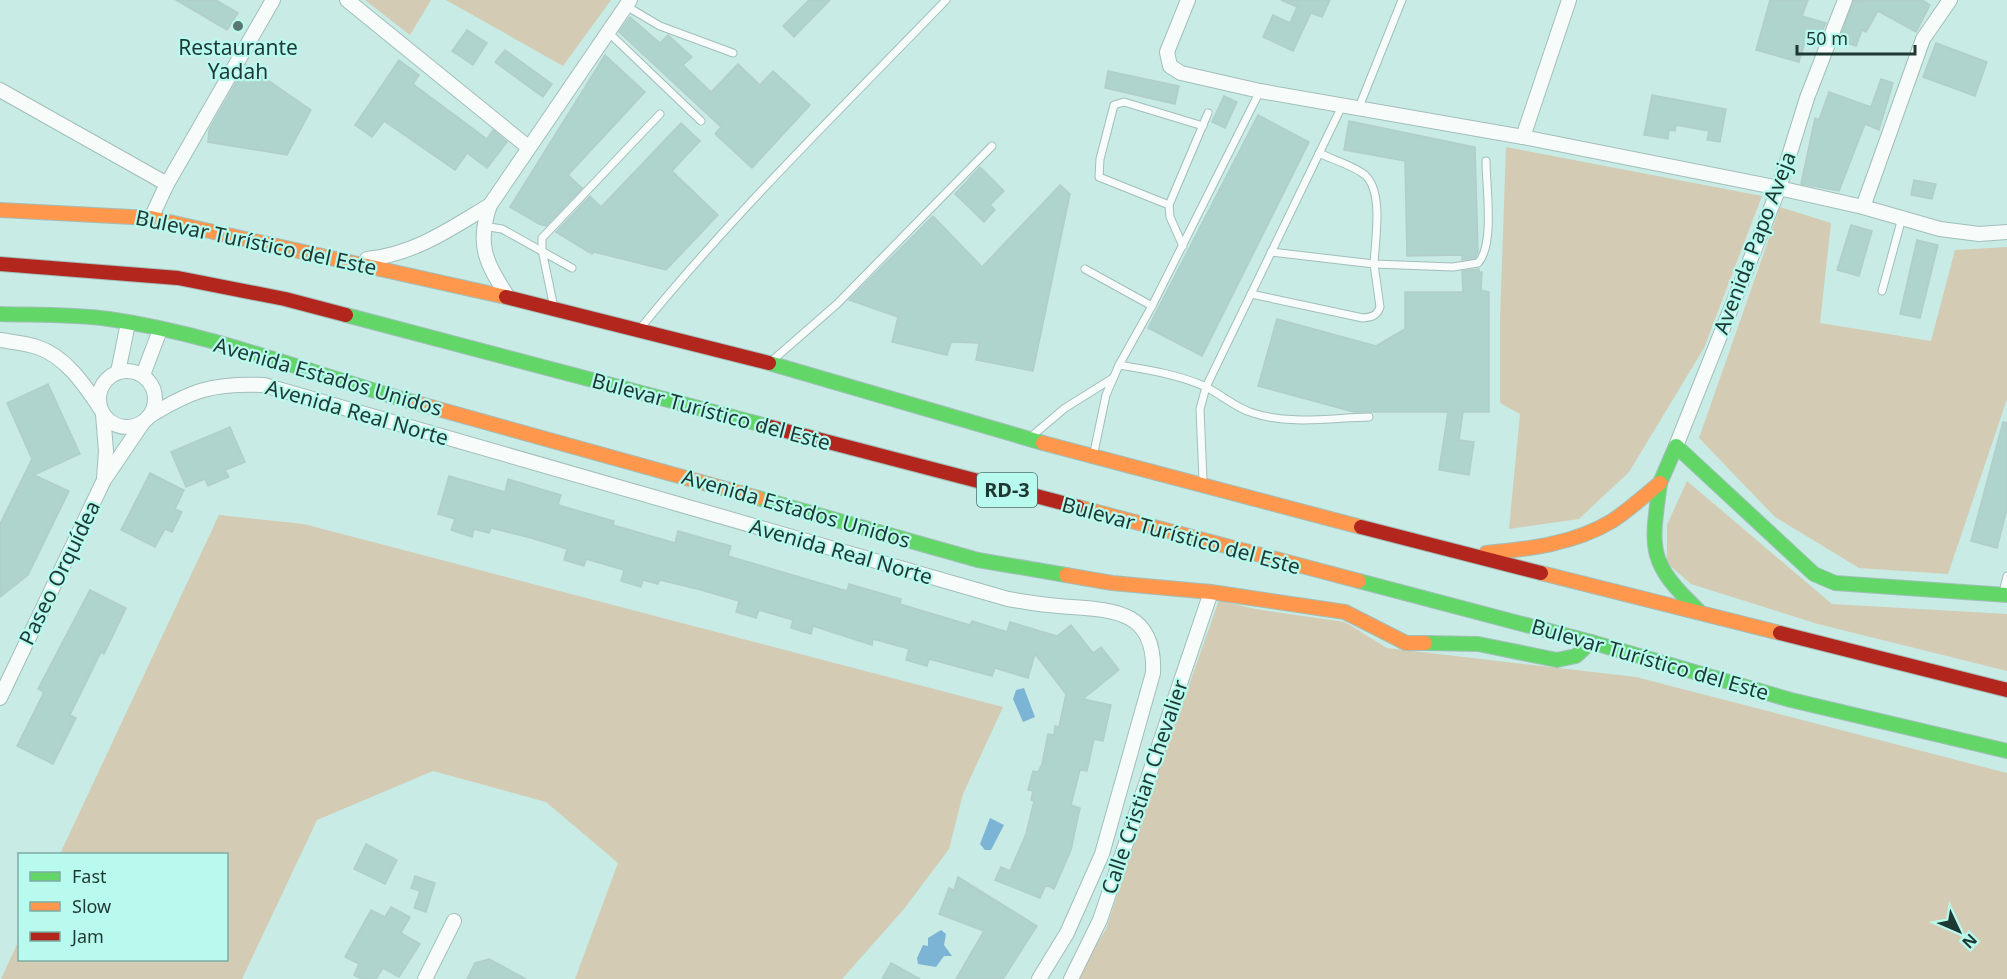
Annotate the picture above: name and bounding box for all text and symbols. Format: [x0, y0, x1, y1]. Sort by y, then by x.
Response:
scale bar [1797, 18, 1916, 56]
marker: Restaurante Yadah [231, 19, 245, 33]
text: 50 m [1806, 26, 1848, 50]
place label: Restaurante Yadah [178, 33, 298, 85]
street label: Avenida Papo Aveja [1706, 147, 1802, 338]
street label: Bulevar Turístico del Este [133, 203, 379, 281]
street label: Avenida Estados Unidos [211, 330, 446, 422]
street label: Bulevar Turístico del Este [589, 366, 834, 456]
street label: Avenida Real Norte [263, 373, 452, 452]
street label: Avenida Estados Unidos [679, 462, 914, 554]
road number: RD-3 [977, 473, 1037, 507]
street label: Bulevar Turístico del Este [1059, 490, 1304, 580]
street label: Paseo Orquídea [12, 496, 106, 649]
street label: Avenida Real Norte [747, 512, 936, 591]
street label: Bulevar Turístico del Este [1528, 612, 1772, 706]
street label: Calle Cristian Chevalier [1094, 675, 1194, 898]
legend [18, 853, 228, 961]
text: Fast [72, 864, 107, 888]
text: Slow [72, 894, 111, 918]
north arrow [1929, 901, 1989, 961]
text: Jam [70, 924, 104, 948]
text: N [1957, 929, 1982, 954]

